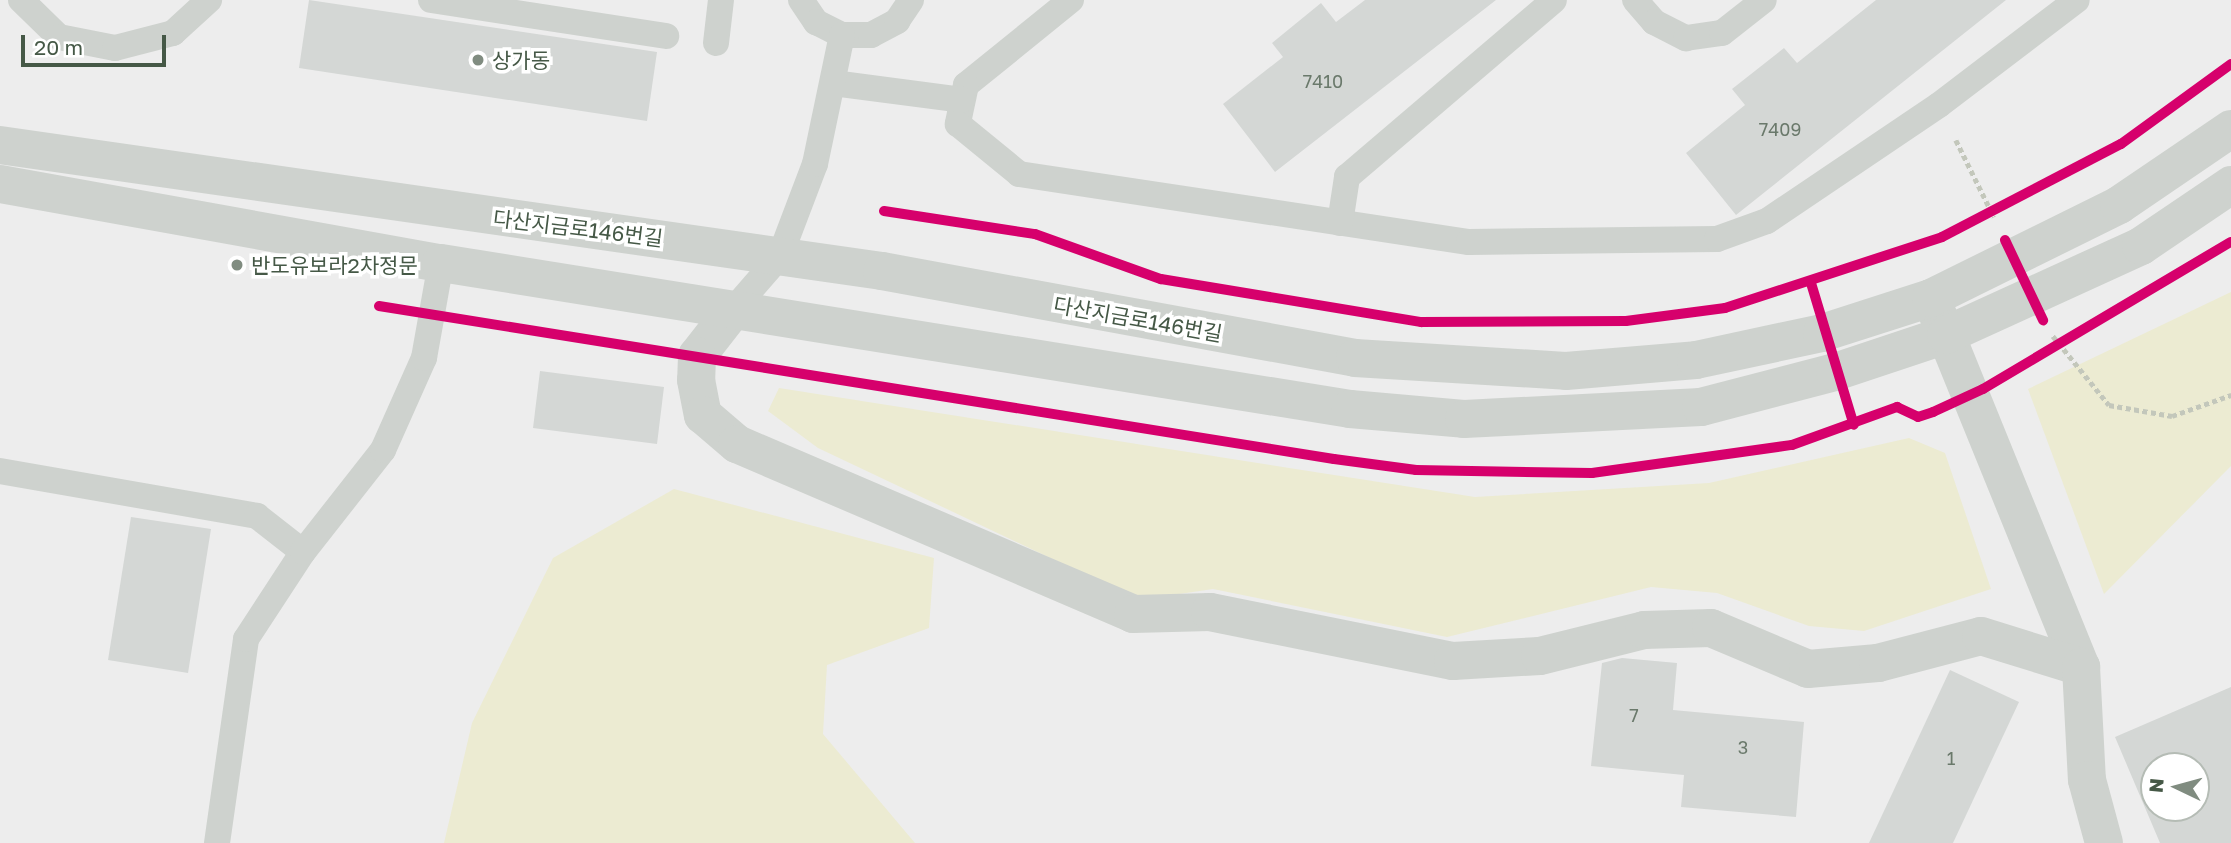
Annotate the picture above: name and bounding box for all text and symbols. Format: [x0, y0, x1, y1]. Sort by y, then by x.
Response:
scale bar [24, 21, 170, 65]
text: 20 m [34, 34, 83, 60]
place label: 상가동 [492, 47, 550, 73]
marker: 상가동 [470, 52, 486, 68]
house number: 7410 [1303, 70, 1343, 92]
house number: 7409 [1759, 118, 1801, 140]
street label: 다산지금로146번길 [492, 205, 664, 251]
place label: 반도유보라2차정문 [251, 252, 418, 278]
marker: 반도유보라2차정문 [229, 257, 245, 273]
street label: 다산지금로146번길 [1052, 292, 1224, 346]
house number: 7 [1629, 704, 1639, 726]
house number: 3 [1738, 736, 1748, 758]
house number: 1 [1947, 747, 1955, 769]
north arrow [2140, 752, 2210, 822]
text: N [2143, 777, 2168, 794]

